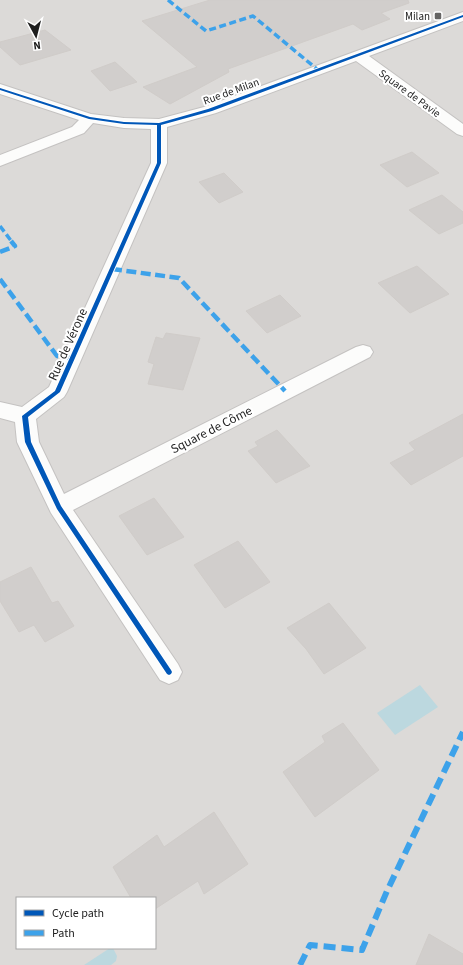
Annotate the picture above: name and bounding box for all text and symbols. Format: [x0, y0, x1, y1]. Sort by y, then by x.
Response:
place label: Milan [405, 9, 430, 24]
marker: Milan [433, 11, 443, 21]
north arrow [16, 16, 56, 56]
text: N [33, 38, 42, 53]
street label: Square de Pavie [376, 66, 444, 121]
street label: Rue de Milan [201, 74, 261, 109]
street label: Rue de Vérone [44, 305, 92, 384]
street label: Square de Côme [168, 402, 255, 458]
legend [16, 897, 156, 949]
text: Cycle path [52, 905, 104, 922]
text: Path [52, 925, 75, 942]

